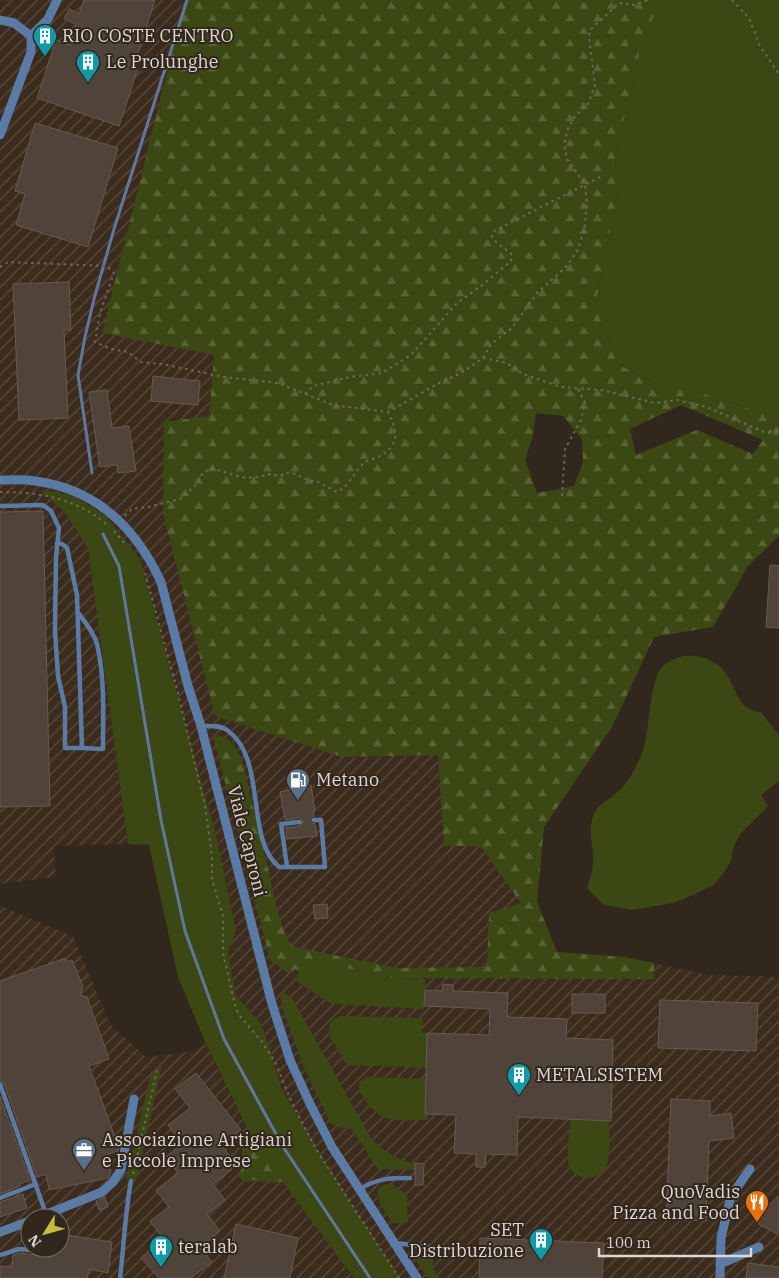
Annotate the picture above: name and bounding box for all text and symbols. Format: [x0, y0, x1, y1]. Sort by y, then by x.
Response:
building icon: RIO COSTE CENTRO [32, 23, 58, 57]
place label: RIO COSTE CENTRO [62, 24, 233, 47]
building icon: Le Prolunghe [75, 49, 101, 83]
place label: Le Prolunghe [106, 50, 218, 73]
fuel station icon: Metano [285, 767, 311, 801]
place label: Metano [316, 768, 379, 791]
street label: Viale Caproni [223, 783, 273, 899]
building icon: METALSISTEM [506, 1062, 532, 1096]
place label: METALSISTEM [536, 1063, 663, 1086]
place label: Associazione Artigiani e Piccole Imprese [102, 1128, 293, 1172]
office icon: Associazione Artigiani e Piccole Imprese [71, 1137, 97, 1171]
place label: QuoVadis Pizza and Food [612, 1180, 740, 1224]
restaurant icon: QuoVadis Pizza and Food [744, 1189, 770, 1223]
north arrow [20, 1208, 70, 1258]
place label: SET Distribuzione [409, 1218, 524, 1262]
scale bar [599, 1226, 752, 1258]
building icon: SET Distribuzione [528, 1227, 554, 1261]
text: N [24, 1231, 45, 1251]
text: 100 m [606, 1233, 651, 1252]
building icon: teralab [148, 1234, 174, 1268]
place label: teralab [178, 1235, 238, 1258]

